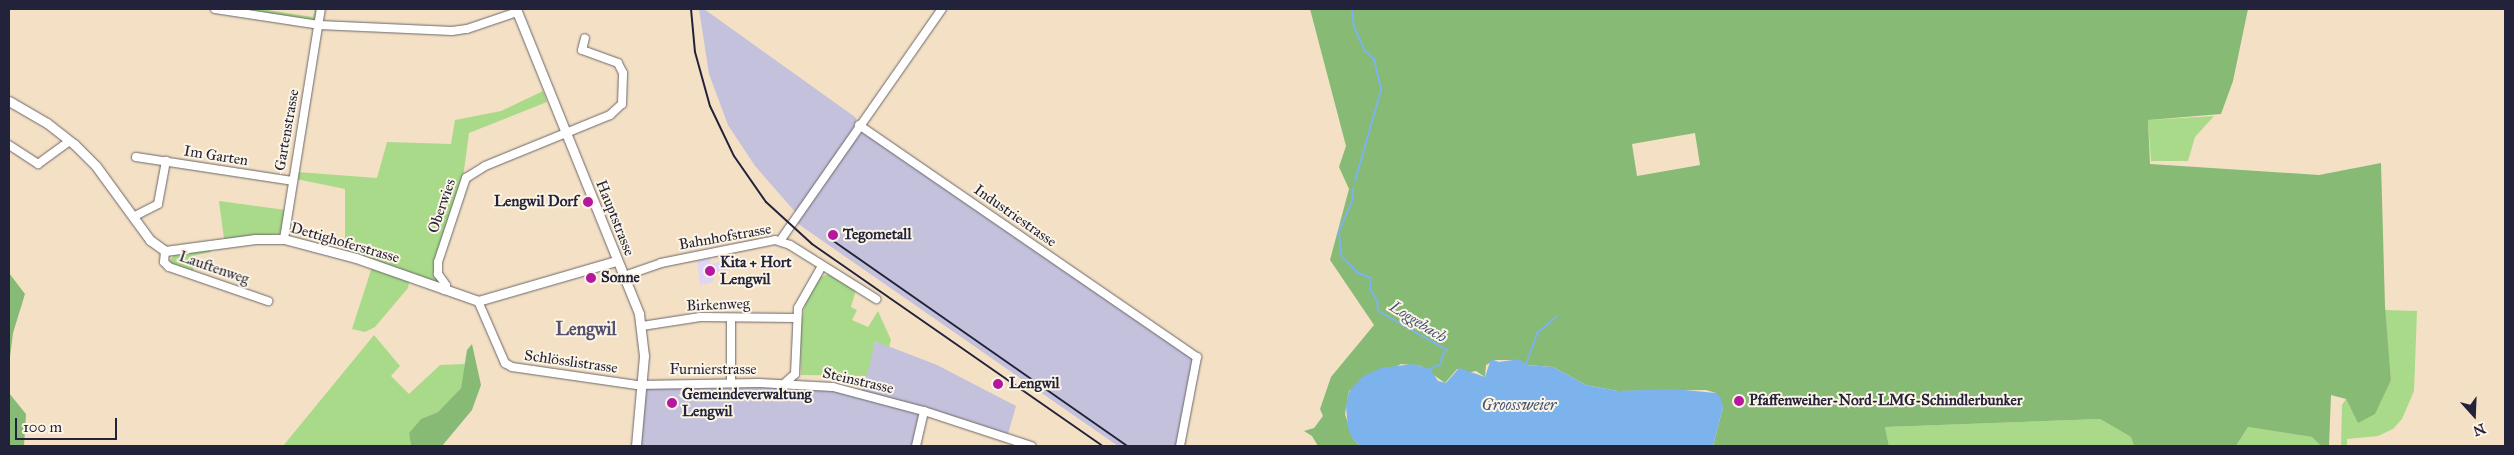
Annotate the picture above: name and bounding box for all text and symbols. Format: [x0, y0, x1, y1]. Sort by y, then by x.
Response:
street label: Gartenstrasse [271, 88, 303, 172]
street label: Im Garten [183, 142, 249, 170]
street label: Oberwies [424, 176, 460, 236]
street label: Hauptstrasse [592, 178, 638, 258]
street label: Industriestrasse [970, 181, 1060, 251]
place label: Lengwil Dorf [494, 193, 578, 211]
marker: Lengwil Dorf [582, 196, 594, 208]
street label: Dettighoferstrasse [288, 219, 402, 267]
street label: Bahnhofstrasse [677, 220, 773, 254]
place label: Tegometall [843, 226, 911, 244]
marker: Tegometall [827, 229, 839, 241]
street label: Lauftenweg [177, 248, 251, 288]
place label: Kita + Hort Lengwil [720, 253, 792, 288]
marker: Kita + Hort Lengwil [704, 265, 716, 277]
place label: Sonne [601, 269, 640, 287]
marker: Sonne [585, 272, 597, 284]
street label: Birkenweg [686, 295, 750, 315]
water label: Loggebach [1386, 297, 1450, 347]
district label: Lengwil [556, 318, 616, 340]
street label: Schlösslistrasse [523, 347, 619, 377]
street label: Furnierstrasse [669, 361, 757, 379]
street label: Steinstrasse [821, 364, 895, 398]
place label: Lengwil [1009, 375, 1060, 393]
marker: Lengwil [991, 377, 1005, 391]
place label: Gemeindeverwaltung Lengwil [682, 385, 811, 420]
north arrow [2449, 390, 2499, 440]
place label: Pfaffenweiher-Nord-LMG-Schindlerbunker [1749, 392, 2022, 410]
water label: Groossweier [1482, 395, 1556, 415]
marker: Pfaffenweiher-Nord-LMG-Schindlerbunker [1733, 395, 1745, 407]
marker: Gemeindeverwaltung Lengwil [666, 397, 678, 409]
scale bar [18, 408, 120, 440]
text: 100 m [23, 418, 62, 436]
text: N [2471, 420, 2488, 440]

